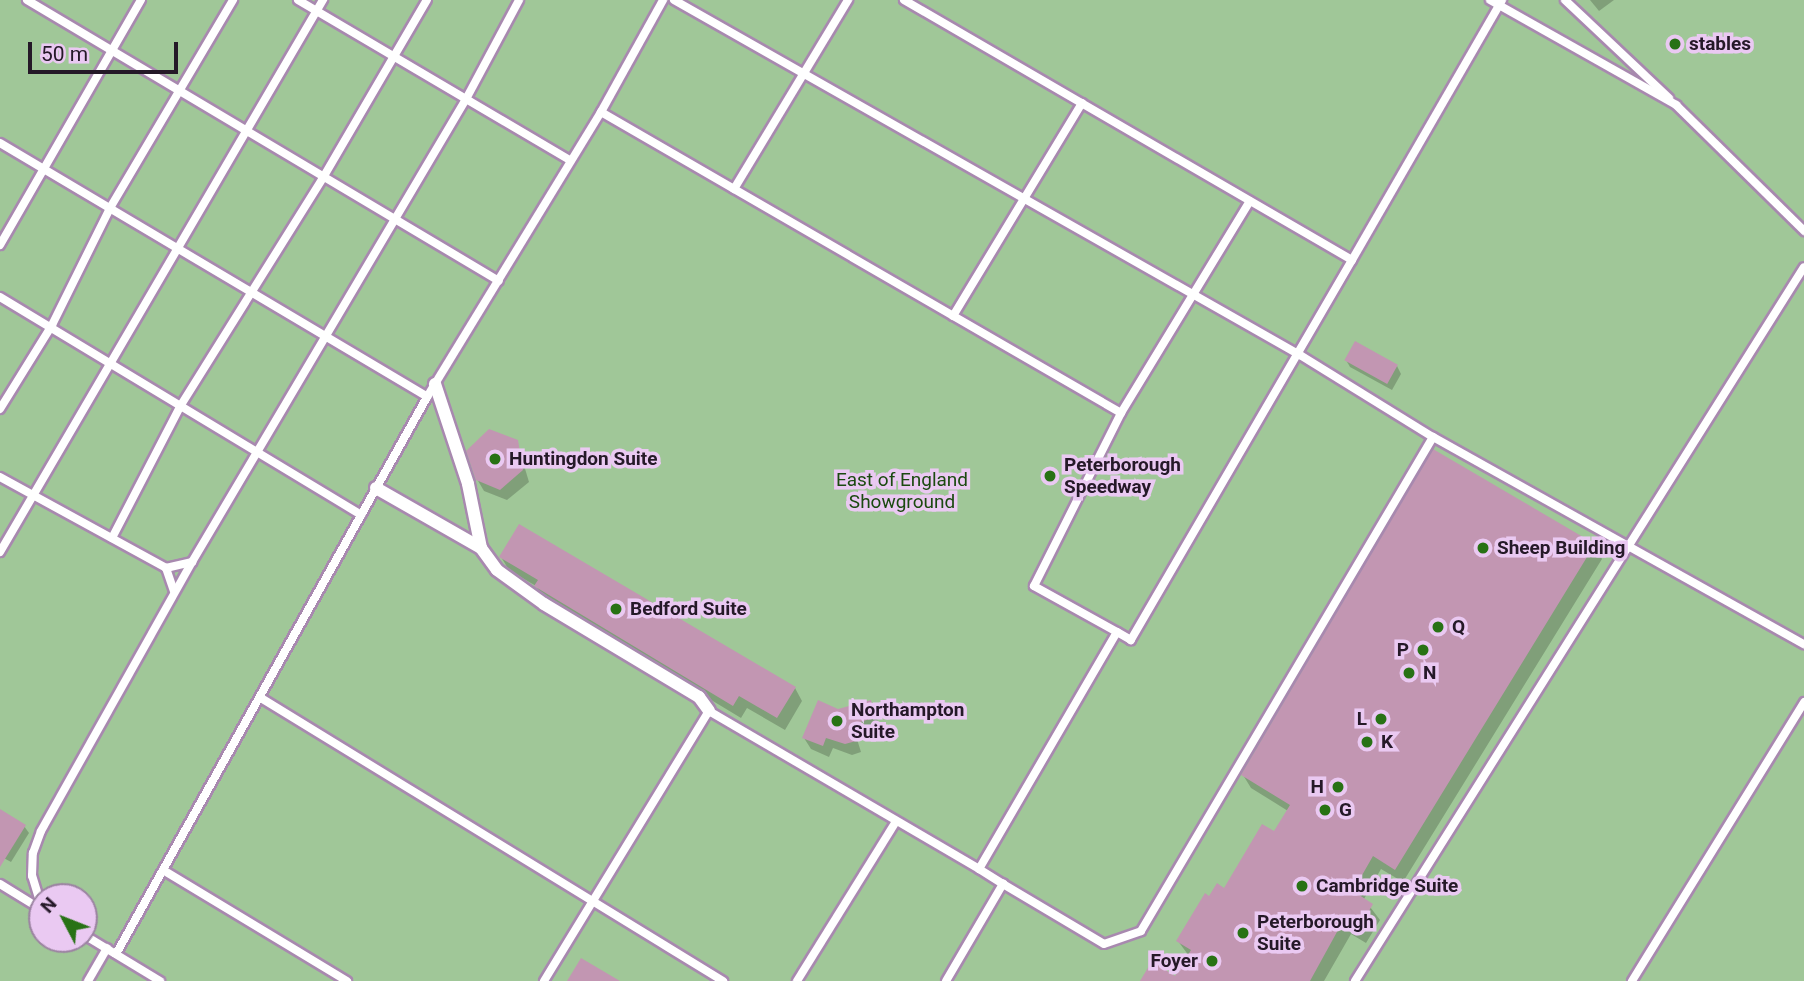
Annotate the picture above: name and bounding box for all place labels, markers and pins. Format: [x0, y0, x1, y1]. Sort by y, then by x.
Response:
place label: stables [1689, 33, 1751, 55]
marker: stables [1667, 36, 1683, 52]
place label: Huntingdon Suite [509, 448, 658, 470]
marker: Huntingdon Suite [487, 451, 503, 467]
place label: Peterborough Speedway [1064, 454, 1181, 498]
marker: Peterborough Speedway [1042, 468, 1058, 484]
place label: Sheep Building [1497, 537, 1625, 559]
marker: Sheep Building [1475, 540, 1491, 556]
place label: Bedford Suite [630, 598, 747, 620]
marker: Bedford Suite [608, 601, 624, 617]
place label: Q [1452, 616, 1465, 638]
marker: Q [1430, 619, 1446, 635]
place label: P [1397, 639, 1409, 661]
marker: P [1415, 642, 1431, 658]
place label: N [1423, 662, 1436, 684]
marker: N [1401, 665, 1417, 681]
place label: Northampton Suite [851, 699, 964, 743]
place label: L [1357, 708, 1367, 730]
marker: L [1373, 711, 1389, 727]
marker: Northampton Suite [829, 713, 845, 729]
place label: K [1381, 731, 1393, 753]
marker: K [1359, 734, 1375, 750]
place label: H [1311, 776, 1324, 798]
marker: H [1330, 779, 1346, 795]
place label: G [1339, 799, 1352, 821]
marker: G [1317, 802, 1333, 818]
place label: Cambridge Suite [1316, 875, 1458, 897]
marker: Cambridge Suite [1294, 878, 1310, 894]
place label: Peterborough Suite [1257, 911, 1374, 955]
marker: Peterborough Suite [1235, 925, 1251, 941]
place label: Foyer [1151, 950, 1198, 972]
marker: Foyer [1204, 953, 1220, 969]

